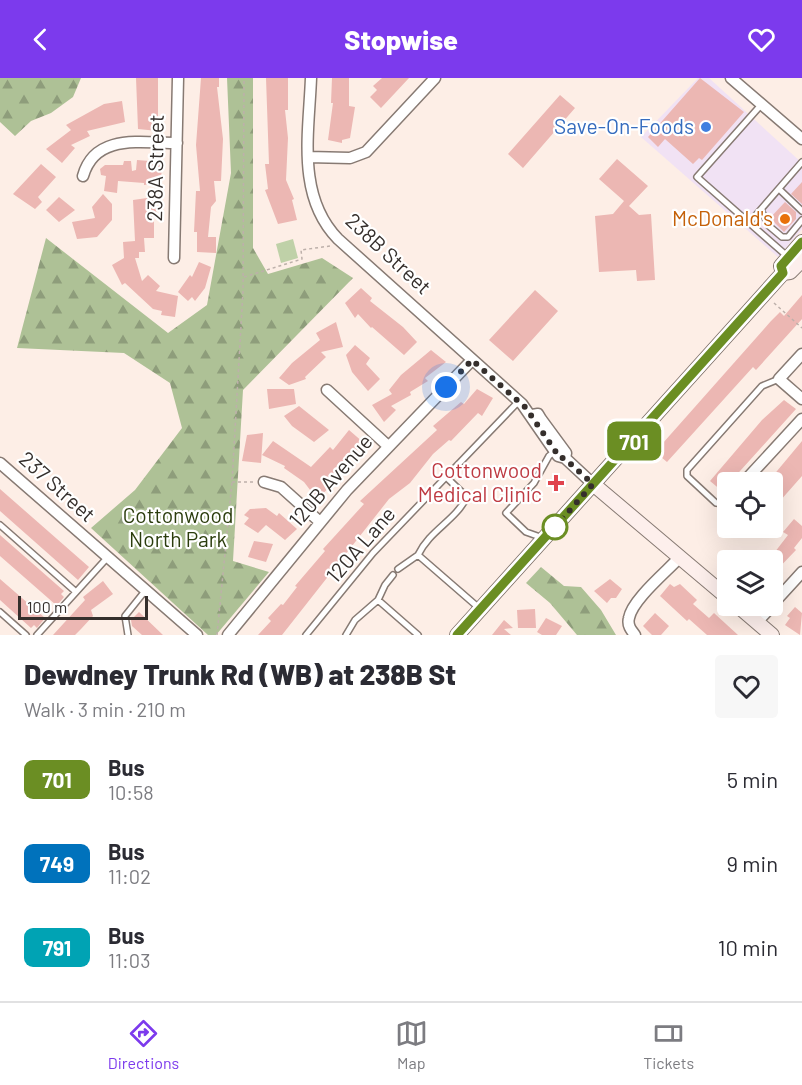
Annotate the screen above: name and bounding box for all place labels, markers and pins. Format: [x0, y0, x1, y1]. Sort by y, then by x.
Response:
place label: Save-On-Foods [554, 113, 694, 138]
marker: Save-On-Foods [699, 120, 713, 134]
place label: McDonald's [672, 205, 773, 230]
marker: McDonald's [778, 212, 792, 226]
place label: Cottonwood Medical Clinic [418, 457, 542, 506]
marker: Cottonwood Medical Clinic [547, 474, 565, 492]
unlabelled marker [542, 514, 568, 540]

